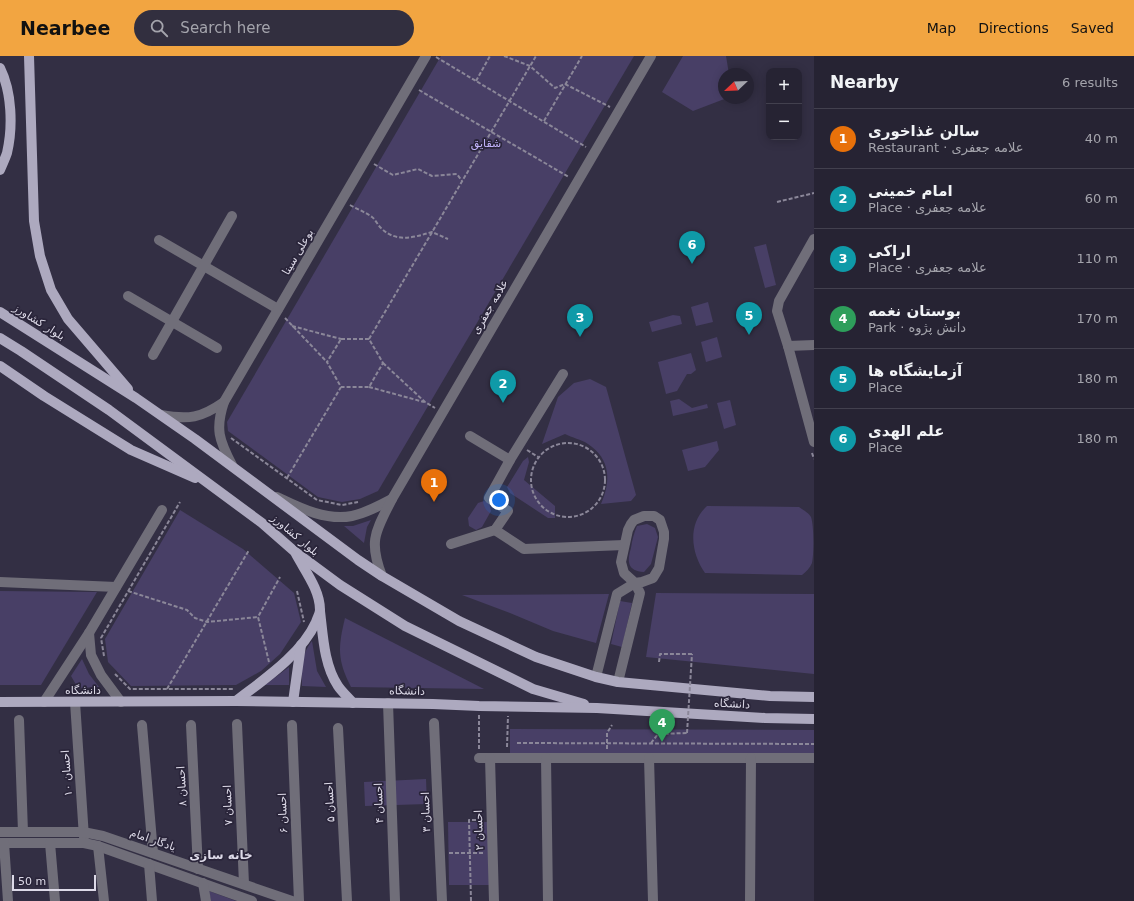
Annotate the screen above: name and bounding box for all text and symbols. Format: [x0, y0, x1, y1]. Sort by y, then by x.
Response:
search box [134, 10, 414, 46]
text: Nearbee [20, 17, 110, 39]
icon: search [148, 17, 170, 39]
text: Search here [180, 19, 270, 37]
text: Map [927, 20, 956, 36]
text: Directions [978, 20, 1049, 36]
text: Saved [1071, 20, 1114, 36]
north arrow [718, 68, 754, 104]
map controls [766, 68, 802, 140]
button: + [766, 68, 802, 104]
text: Nearby [830, 72, 899, 92]
text: 6 results [1062, 75, 1118, 90]
button: − [766, 104, 802, 140]
text: سالن غذاخوری [868, 122, 979, 140]
text: 1 [838, 131, 848, 146]
text: 40 m [1085, 131, 1118, 146]
park label: شقایق [471, 137, 501, 151]
text: Restaurant · علامه جعفری [868, 140, 1023, 155]
text: امام خمینی [868, 182, 953, 200]
text: 2 [838, 191, 848, 206]
text: 60 m [1085, 191, 1118, 206]
text: Place · علامه جعفری [868, 200, 987, 215]
street label: بوعلی سینا [280, 227, 316, 277]
pin: 6 [679, 231, 705, 264]
text: اراکی [868, 242, 911, 260]
text: 3 [838, 251, 848, 266]
text: 110 m [1076, 251, 1118, 266]
text: Place · علامه جعفری [868, 260, 987, 275]
street label: علامه جعفری [469, 277, 511, 337]
street label: بلوار کشاورز [10, 300, 67, 343]
pin: 5 [736, 302, 762, 335]
text: بوستان نغمه [868, 302, 961, 320]
pin: 3 [567, 304, 593, 337]
text: 4 [838, 311, 848, 326]
text: 170 m [1076, 311, 1118, 326]
text: Park · دانش پژوه [868, 320, 966, 335]
text: آزمایشگاه ها [868, 362, 962, 380]
pin: 2 [490, 370, 516, 403]
text: 5 [838, 371, 848, 386]
text: 180 m [1076, 371, 1118, 386]
text: Place [868, 380, 903, 395]
text: علم الهدی [868, 422, 944, 440]
text: 6 [838, 431, 848, 446]
text: 180 m [1076, 431, 1118, 446]
text: Place [868, 440, 903, 455]
pin: 1 [421, 469, 447, 502]
your location [489, 490, 509, 510]
street label: بلوار کشاورز [268, 511, 322, 559]
street label: دانشگاه [65, 684, 101, 697]
street label: دانشگاه [389, 684, 425, 698]
street label: دانشگاه [714, 697, 750, 711]
pin: 4 [649, 709, 675, 742]
street label: احسان ۱۰ [59, 749, 75, 797]
street label: احسان ۸ [174, 765, 190, 807]
street label: احسان ۵ [322, 781, 338, 823]
street label: احسان ۴ [372, 783, 386, 823]
street label: احسان ۷ [221, 785, 235, 825]
street label: احسان ۳ [419, 792, 433, 832]
street label: احسان ۶ [276, 793, 290, 833]
street label: احسان ۲ [472, 810, 486, 850]
street label: یادگار امام [128, 826, 178, 854]
district label: خانه سازی [189, 848, 253, 862]
scale bar [12, 873, 96, 892]
text: 50 m [18, 875, 46, 888]

